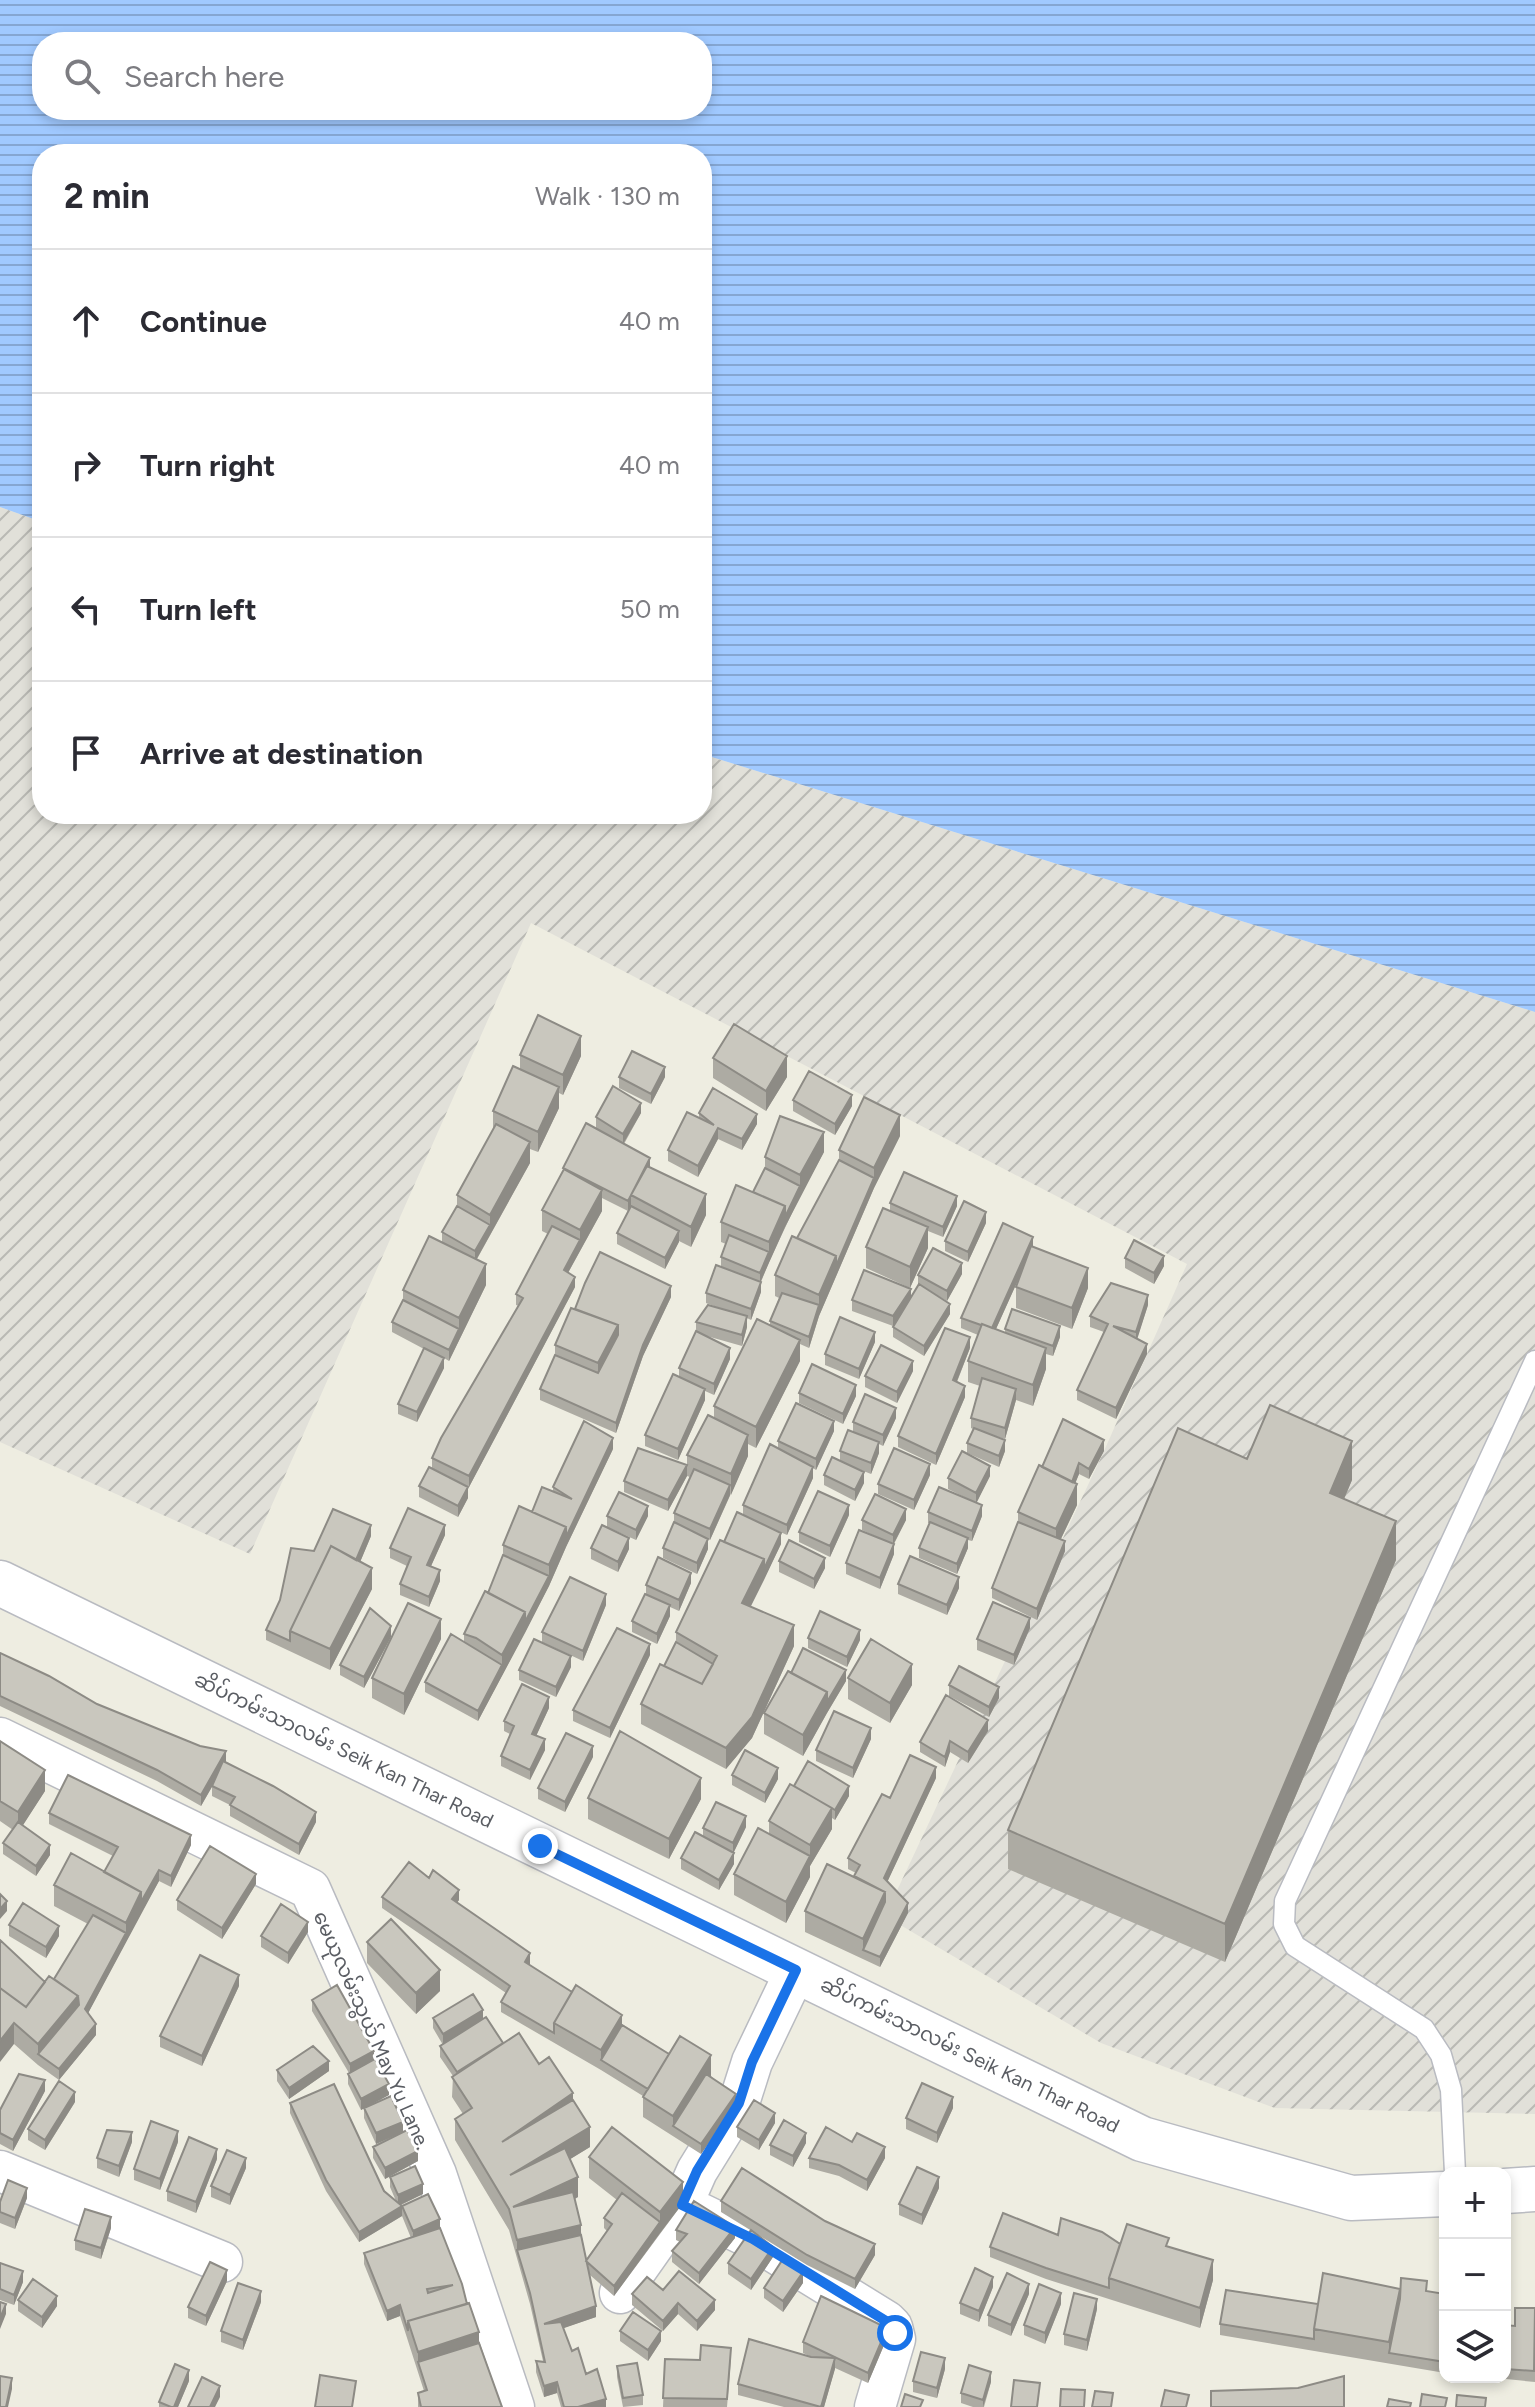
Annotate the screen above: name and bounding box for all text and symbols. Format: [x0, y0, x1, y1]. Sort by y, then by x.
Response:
search box [32, 32, 712, 120]
icon: search [60, 54, 104, 98]
text: Search here [124, 58, 284, 95]
text: 2 min [64, 176, 150, 217]
text: Walk · 130 m [535, 180, 680, 212]
icon: ahead [64, 299, 108, 343]
text: Continue [140, 303, 267, 340]
text: 40 m [619, 305, 680, 337]
icon: right [64, 443, 108, 487]
text: Turn right [140, 447, 275, 484]
text: 40 m [619, 449, 680, 481]
icon: left [64, 587, 108, 631]
text: Turn left [140, 591, 257, 628]
text: 50 m [620, 593, 680, 625]
icon: arrive [64, 731, 108, 775]
text: Arrive at destination [140, 735, 423, 772]
street label: ဆိပ်ကမ်းသာလမ်း Seik Kan Thar Road [191, 1665, 498, 1833]
route end [522, 1828, 558, 1864]
street label: မေယုလမ်းသွယ် May Yu Lane. [304, 1906, 437, 2155]
street label: ဆိပ်ကမ်းသာလမ်း Seik Kan Thar Road [817, 1970, 1124, 2138]
map controls [1439, 2167, 1511, 2383]
button: + [1439, 2167, 1511, 2239]
button: − [1439, 2239, 1511, 2311]
button: layers [1439, 2311, 1511, 2383]
route start [877, 2315, 913, 2351]

